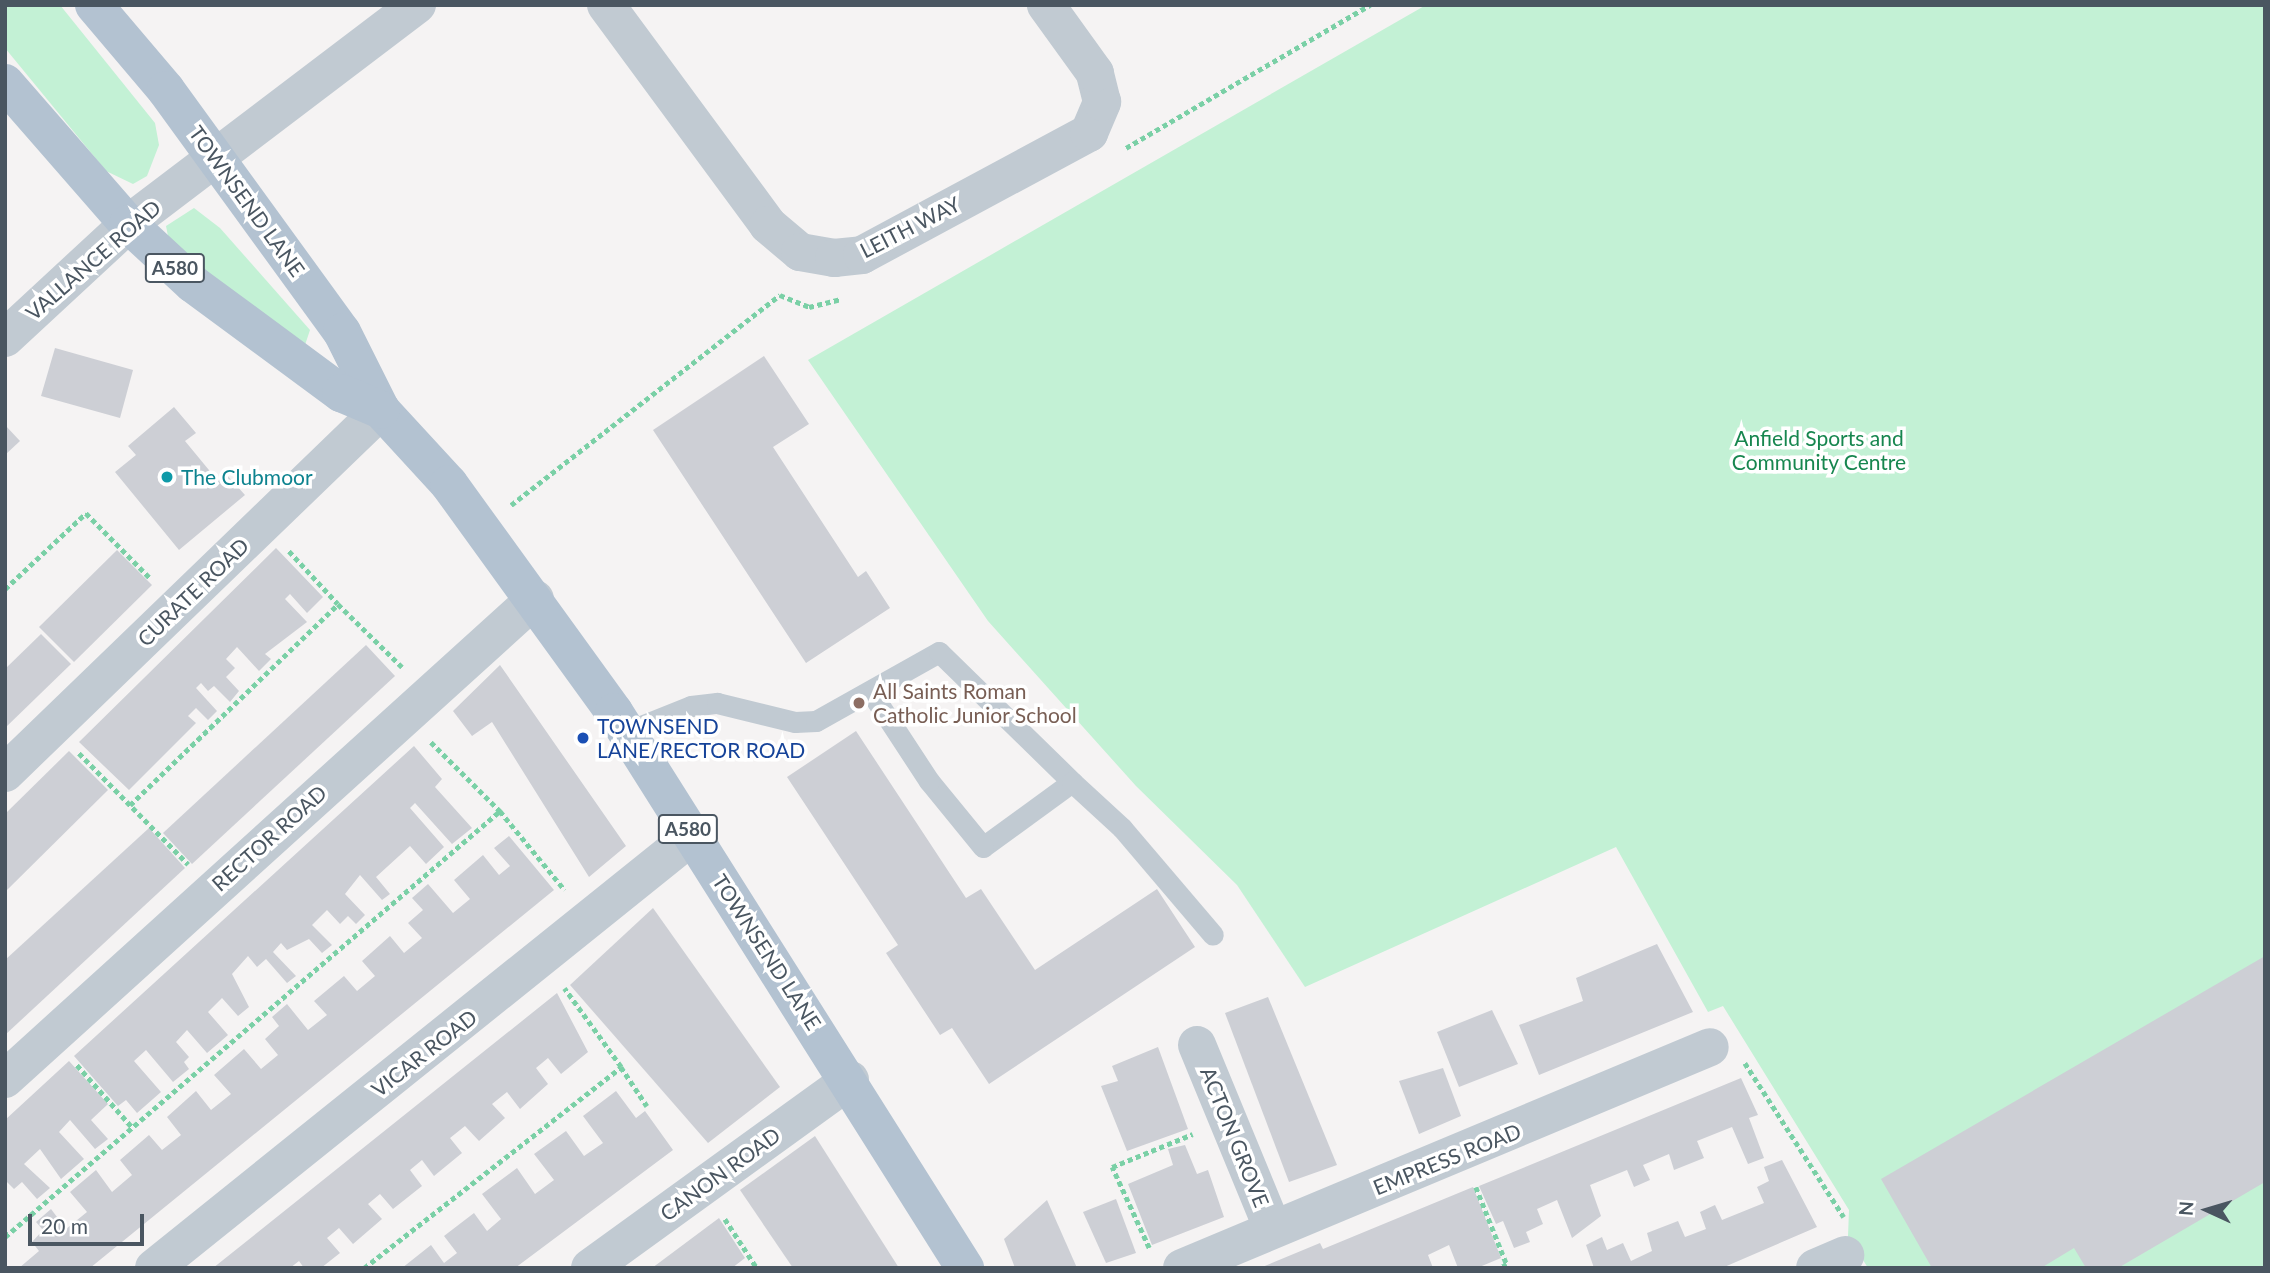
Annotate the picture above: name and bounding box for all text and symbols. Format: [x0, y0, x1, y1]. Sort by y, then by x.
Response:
street label: TOWNSEND LANE [184, 121, 310, 281]
street label: LEITH WAY [856, 191, 964, 263]
street label: VALLANCE ROAD [20, 195, 166, 325]
road number: A580 [144, 252, 206, 284]
park label: Anfield Sports and Community Centre [1732, 425, 1906, 475]
place label: The Clubmoor [181, 464, 313, 490]
marker: The Clubmoor [159, 469, 175, 485]
street label: CURATE ROAD [132, 533, 254, 651]
place label: All Saints Roman Catholic Junior School [873, 678, 1078, 728]
marker: All Saints Roman Catholic Junior School [851, 695, 867, 711]
place label: TOWNSEND LANE/RECTOR ROAD [597, 713, 805, 763]
marker: TOWNSEND LANE/RECTOR ROAD [575, 730, 591, 746]
street label: RECTOR ROAD [206, 780, 332, 896]
road number: A580 [656, 814, 720, 844]
street label: TOWNSEND LANE [707, 870, 827, 1034]
street label: VICAR ROAD [366, 1004, 482, 1102]
street label: ACTON GROVE [1195, 1063, 1275, 1211]
street label: EMPRESS ROAD [1369, 1118, 1525, 1200]
street label: CANON ROAD [655, 1122, 785, 1226]
north arrow [2172, 1175, 2242, 1245]
scale bar [32, 1200, 147, 1244]
text: N [2174, 1200, 2198, 1217]
text: 20 m [41, 1213, 88, 1238]

